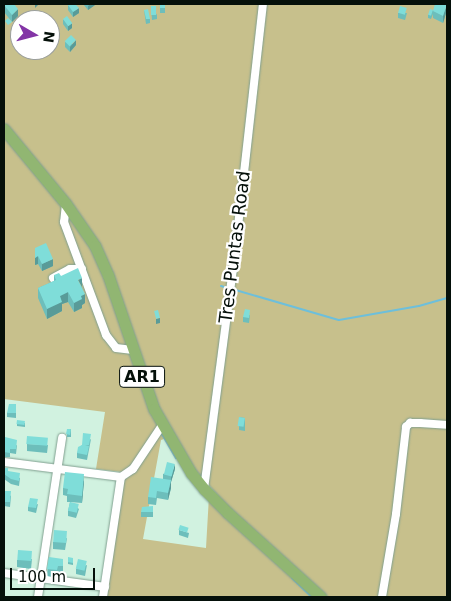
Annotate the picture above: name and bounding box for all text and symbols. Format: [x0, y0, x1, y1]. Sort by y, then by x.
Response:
north arrow [10, 10, 60, 60]
text: N [40, 30, 58, 44]
street label: Tres Puntas Road [215, 170, 255, 324]
road number: AR1 [118, 364, 166, 391]
scale bar [12, 558, 98, 590]
text: 100 m [18, 568, 66, 586]

